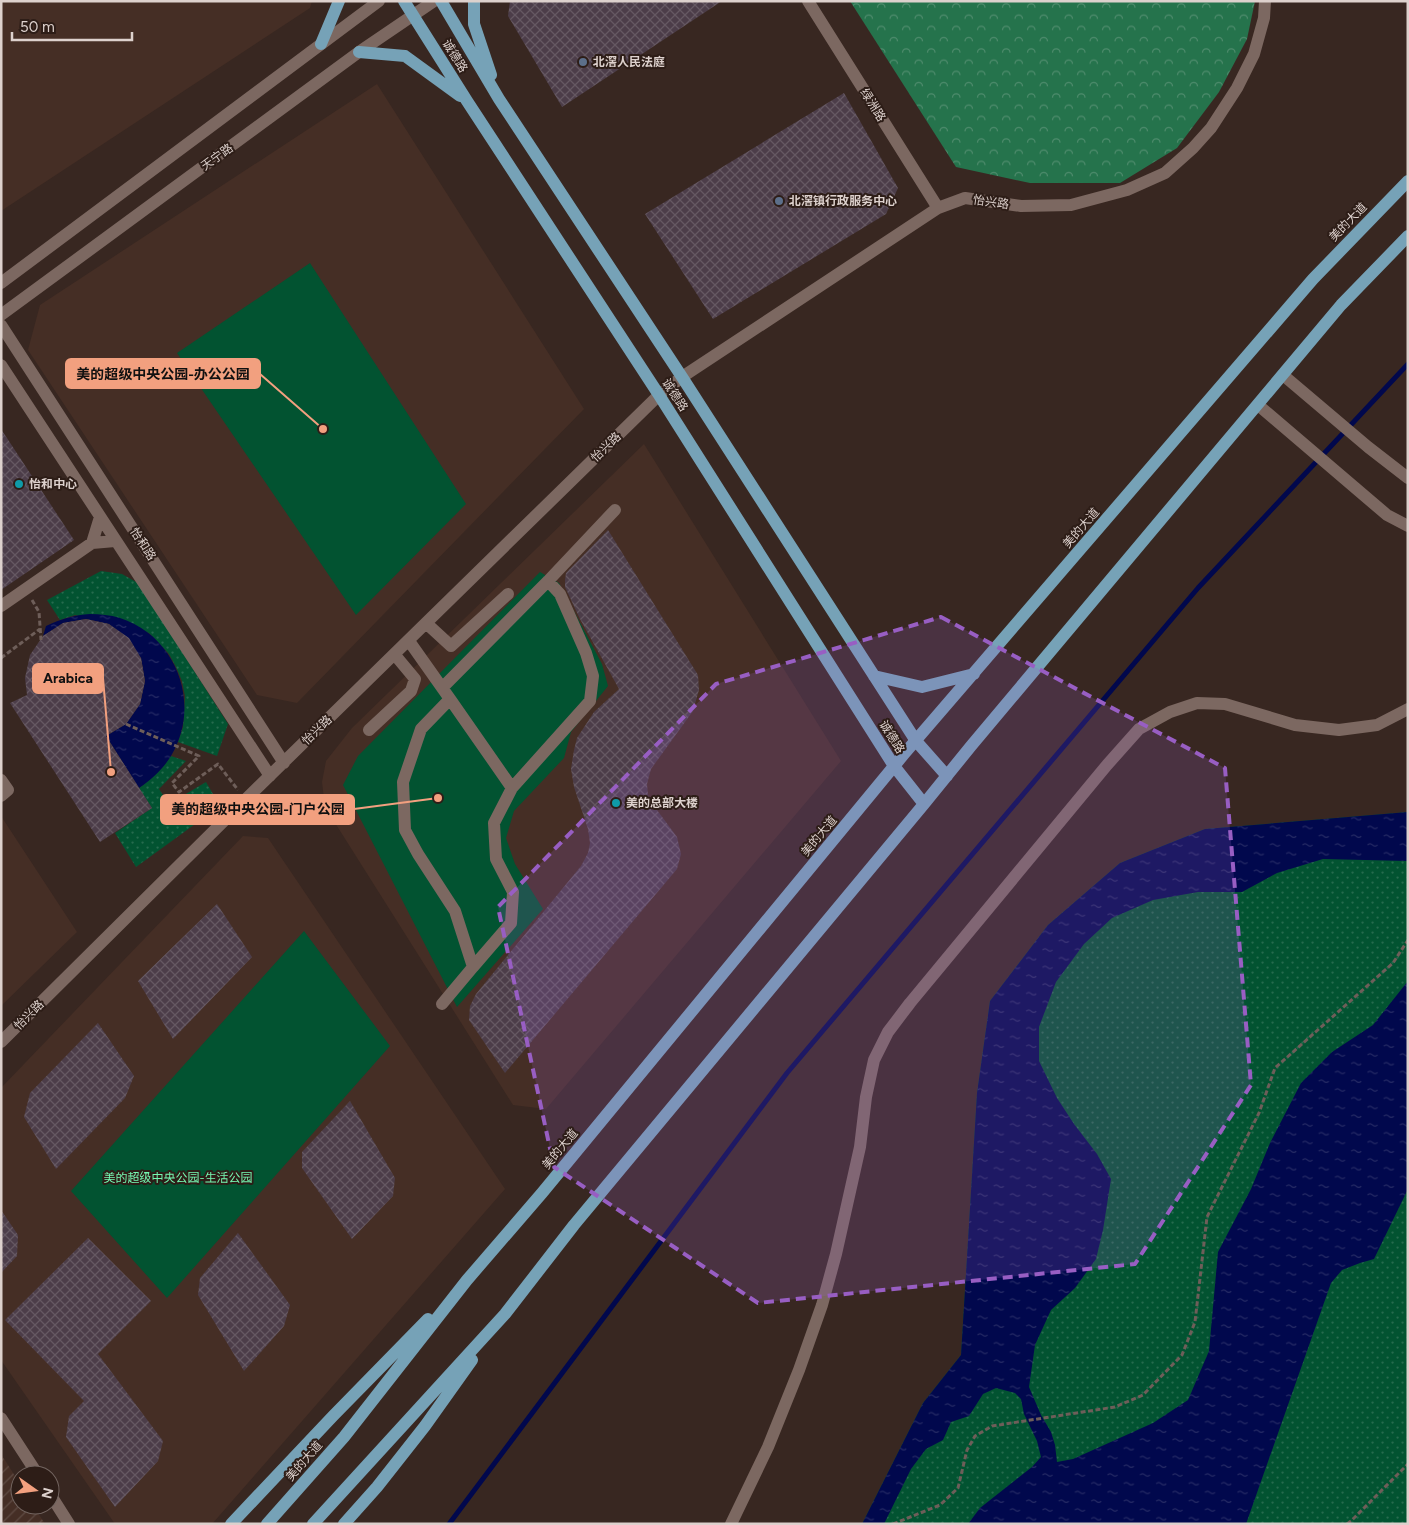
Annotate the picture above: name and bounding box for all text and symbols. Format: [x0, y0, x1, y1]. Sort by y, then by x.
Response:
scale bar [12, 10, 132, 42]
text: 50 m [20, 18, 55, 36]
street label: 诚德路 [440, 37, 470, 75]
place label: 北滘人民法庭 [593, 55, 665, 69]
marker: 北滘人民法庭 [577, 56, 589, 68]
street label: 绿洲路 [858, 86, 888, 124]
street label: 天宁路 [198, 141, 236, 173]
street label: 怡兴路 [972, 193, 1010, 211]
place label: 北滘镇行政服务中心 [789, 194, 897, 208]
marker: 北滘镇行政服务中心 [773, 195, 785, 207]
street label: 美的大道 [1326, 200, 1370, 244]
callout: 美的超级中央公园-办公公园 [66, 359, 260, 388]
text: 美的超级中央公园-办公公园 [76, 366, 250, 383]
street label: 诚德路 [659, 376, 691, 414]
street label: 怡兴路 [588, 429, 624, 465]
place label: 怡和中心 [29, 477, 77, 491]
marker: 怡和中心 [13, 478, 25, 490]
street label: 美的大道 [1060, 505, 1102, 551]
street label: 怡和路 [127, 525, 159, 563]
callout: Arabica [33, 664, 103, 693]
text: Arabica [43, 670, 93, 687]
street label: 怡兴路 [299, 712, 335, 748]
street label: 诚德路 [877, 718, 907, 756]
callout: 美的超级中央公园-门户公园 [161, 795, 354, 824]
place label: 美的总部大楼 [626, 796, 698, 810]
marker: 美的总部大楼 [610, 797, 622, 809]
text: 美的超级中央公园-门户公园 [171, 801, 345, 818]
street label: 美的大道 [798, 813, 840, 859]
street label: 怡兴路 [11, 997, 47, 1033]
street label: 美的大道 [539, 1126, 581, 1172]
park label: 美的超级中央公园-生活公园 [103, 1171, 253, 1185]
street label: 美的大道 [283, 1438, 325, 1484]
north arrow [10, 1465, 60, 1515]
text: N [38, 1486, 57, 1500]

